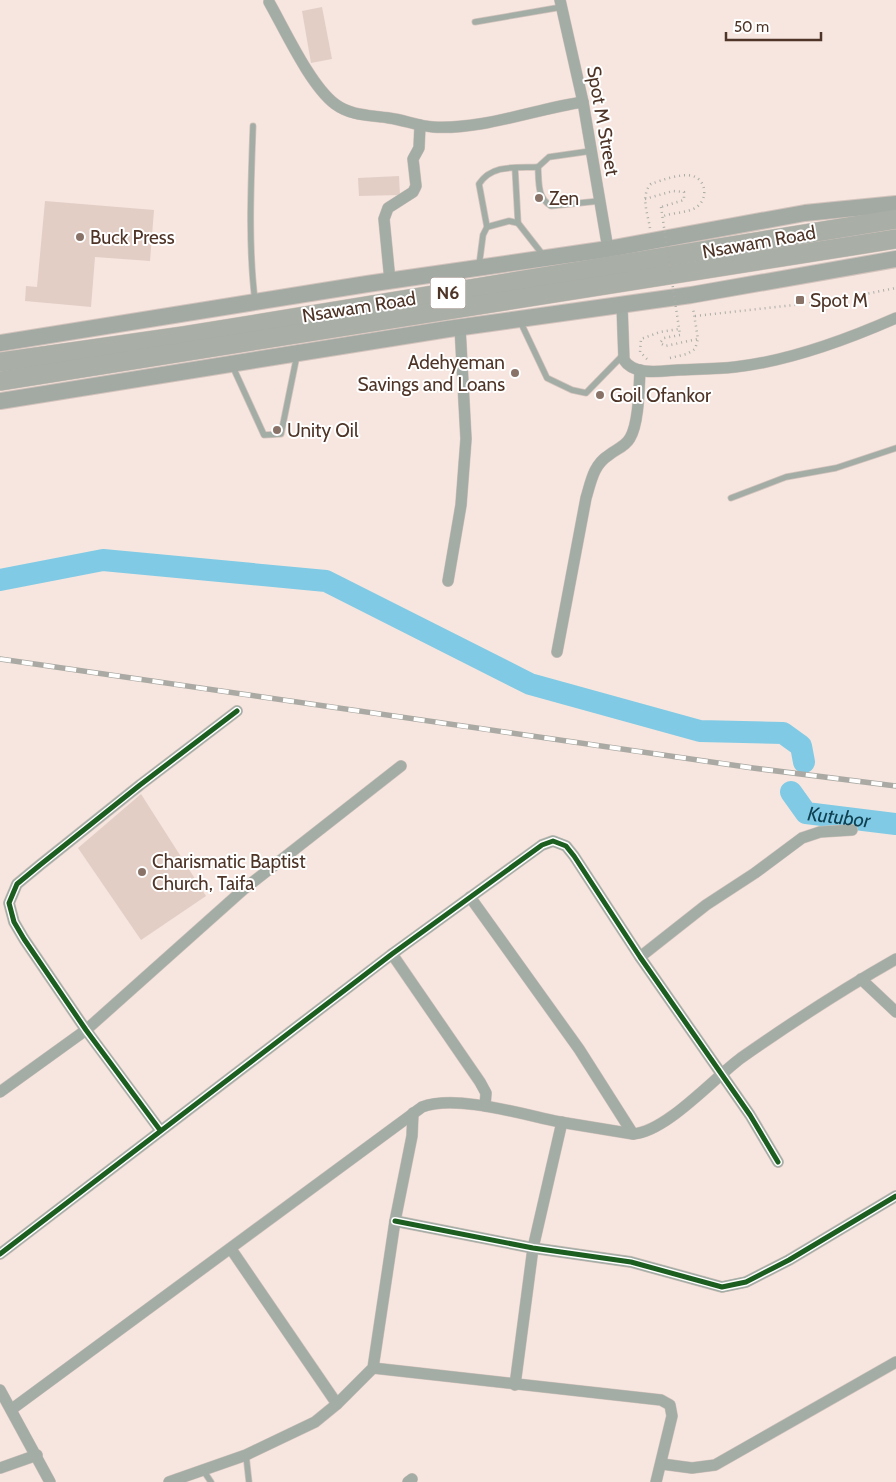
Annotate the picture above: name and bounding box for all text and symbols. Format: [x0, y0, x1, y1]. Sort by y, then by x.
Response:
scale bar [726, 10, 821, 42]
text: 50 m [734, 18, 769, 36]
street label: Spot M Street [582, 64, 624, 178]
place label: Zen [549, 187, 579, 210]
marker: Zen [533, 192, 545, 204]
street label: Nsawam Road [700, 221, 818, 263]
place label: Buck Press [90, 226, 175, 249]
marker: Buck Press [74, 231, 86, 243]
road number: N6 [430, 278, 466, 308]
street label: Nsawam Road [300, 287, 418, 327]
place label: Spot M [810, 289, 868, 312]
marker: Spot M [794, 294, 806, 306]
place label: Adehyeman Savings and Loans [358, 351, 505, 396]
marker: Adehyeman Savings and Loans [509, 367, 521, 379]
place label: Goil Ofankor [610, 384, 711, 407]
marker: Goil Ofankor [594, 389, 606, 401]
place label: Unity Oil [287, 419, 359, 442]
marker: Unity Oil [271, 424, 283, 436]
water label: Kutubor [806, 801, 873, 833]
place label: Charismatic Baptist Church, Taifa [152, 850, 306, 895]
marker: Charismatic Baptist Church, Taifa [136, 866, 148, 878]

